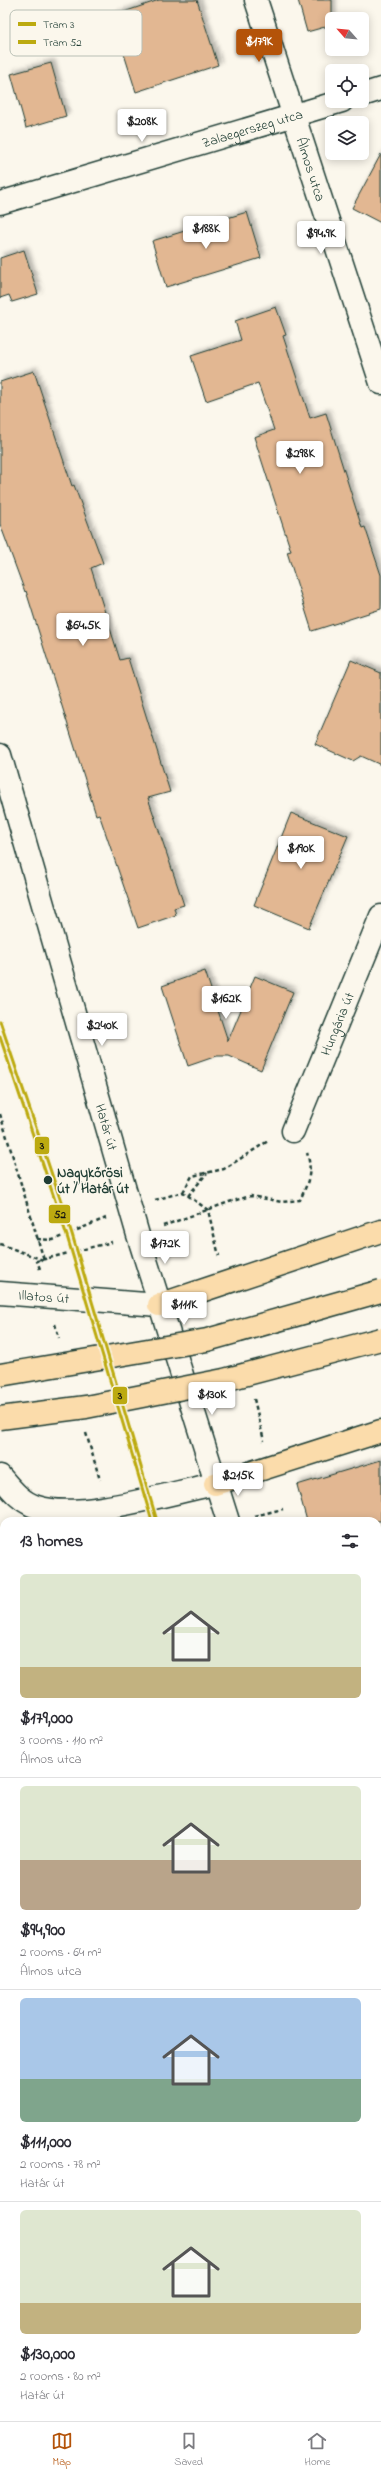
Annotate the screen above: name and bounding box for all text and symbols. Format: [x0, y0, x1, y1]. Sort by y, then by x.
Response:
legend [10, 10, 142, 56]
north arrow [325, 12, 369, 56]
map controls [325, 12, 369, 160]
text: Tram 3 [43, 17, 75, 33]
pin: $179K [231, 29, 287, 63]
text: $179K [245, 32, 273, 51]
text: Tram 52 [43, 35, 82, 51]
button: locate [325, 64, 369, 108]
street label: Zalaegerszeg utca [200, 104, 305, 154]
pin: $208K [114, 109, 170, 143]
text: $208K [126, 112, 158, 131]
button: layers [325, 116, 369, 160]
street label: Álmos utca [290, 135, 330, 204]
pin: $188K [178, 216, 234, 250]
text: $188K [192, 219, 220, 238]
pin: $94.9K [288, 221, 354, 255]
text: $94.9K [306, 224, 336, 243]
pin: $298K [272, 441, 328, 475]
text: $298K [285, 444, 315, 463]
pin: $64.5K [50, 613, 116, 647]
text: $64.5K [65, 616, 101, 635]
pin: $190K [273, 836, 329, 870]
text: $190K [287, 839, 315, 858]
pin: $162K [198, 986, 254, 1020]
text: $162K [211, 989, 241, 1008]
street label: Hungária út [316, 989, 361, 1059]
pin: $240K [74, 1013, 130, 1047]
text: $240K [86, 1016, 118, 1035]
street label: Határ út [89, 1101, 122, 1154]
line badge: 3 [34, 1136, 50, 1155]
text: 3 [39, 1138, 45, 1154]
place label: Nagykőrösi út / Határ út [57, 1163, 129, 1200]
marker: Nagykőrösi út / Határ út [42, 1174, 54, 1186]
line badge: 52 [48, 1204, 71, 1224]
text: 52 [54, 1207, 66, 1223]
pin: $172K [137, 1231, 193, 1265]
text: $172K [150, 1234, 180, 1253]
street label: Illatos út [18, 1285, 70, 1310]
pin: $111K [156, 1292, 212, 1326]
text: $111K [171, 1295, 197, 1314]
pin: $130K [184, 1382, 240, 1416]
text: $130K [197, 1385, 227, 1404]
line badge: 3 [112, 1386, 128, 1405]
text: 3 [117, 1388, 123, 1404]
pin: $215K [210, 1463, 266, 1497]
text: $215K [222, 1466, 254, 1485]
text: 13 homes [20, 1529, 83, 1554]
icon: filters [339, 1530, 361, 1552]
icon: home [155, 1600, 227, 1672]
text: $179,000 [20, 1706, 73, 1731]
text: 3 rooms · 110 m² [20, 1731, 103, 1750]
text: Álmos utca [20, 1750, 81, 1769]
icon: home [155, 1812, 227, 1884]
text: $94,900 [20, 1918, 65, 1943]
text: 2 rooms · 64 m² [20, 1943, 102, 1962]
text: Álmos utca [20, 1962, 81, 1981]
icon: home [155, 2024, 227, 2096]
text: $111,000 [20, 2130, 71, 2155]
text: 2 rooms · 78 m² [20, 2155, 101, 2174]
text: Határ út [20, 2174, 65, 2193]
icon: home [155, 2236, 227, 2308]
text: $130,000 [20, 2342, 75, 2367]
text: 2 rooms · 80 m² [20, 2367, 101, 2386]
text: Határ út [20, 2386, 65, 2405]
tab: Map [51, 2430, 73, 2470]
tab: Saved [174, 2430, 203, 2470]
tab: Home [305, 2430, 330, 2470]

